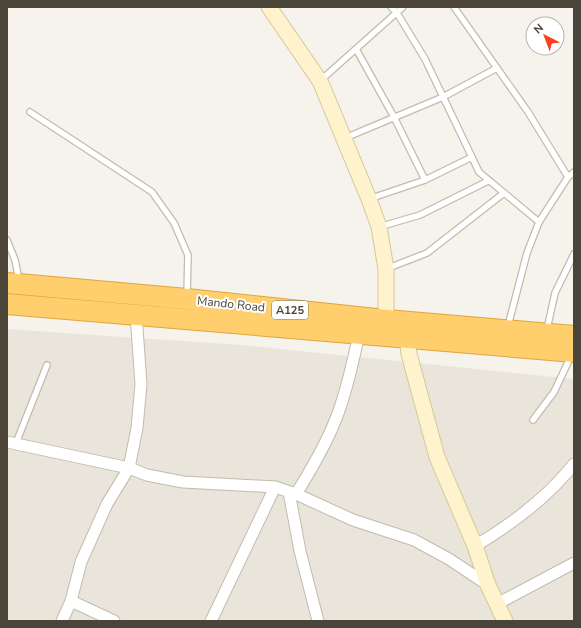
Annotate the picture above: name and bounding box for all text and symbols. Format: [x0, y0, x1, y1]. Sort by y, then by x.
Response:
north arrow [525, 16, 565, 56]
text: N [531, 21, 547, 37]
street label: Mando Road [196, 292, 266, 316]
road number: A125 [272, 301, 308, 319]

